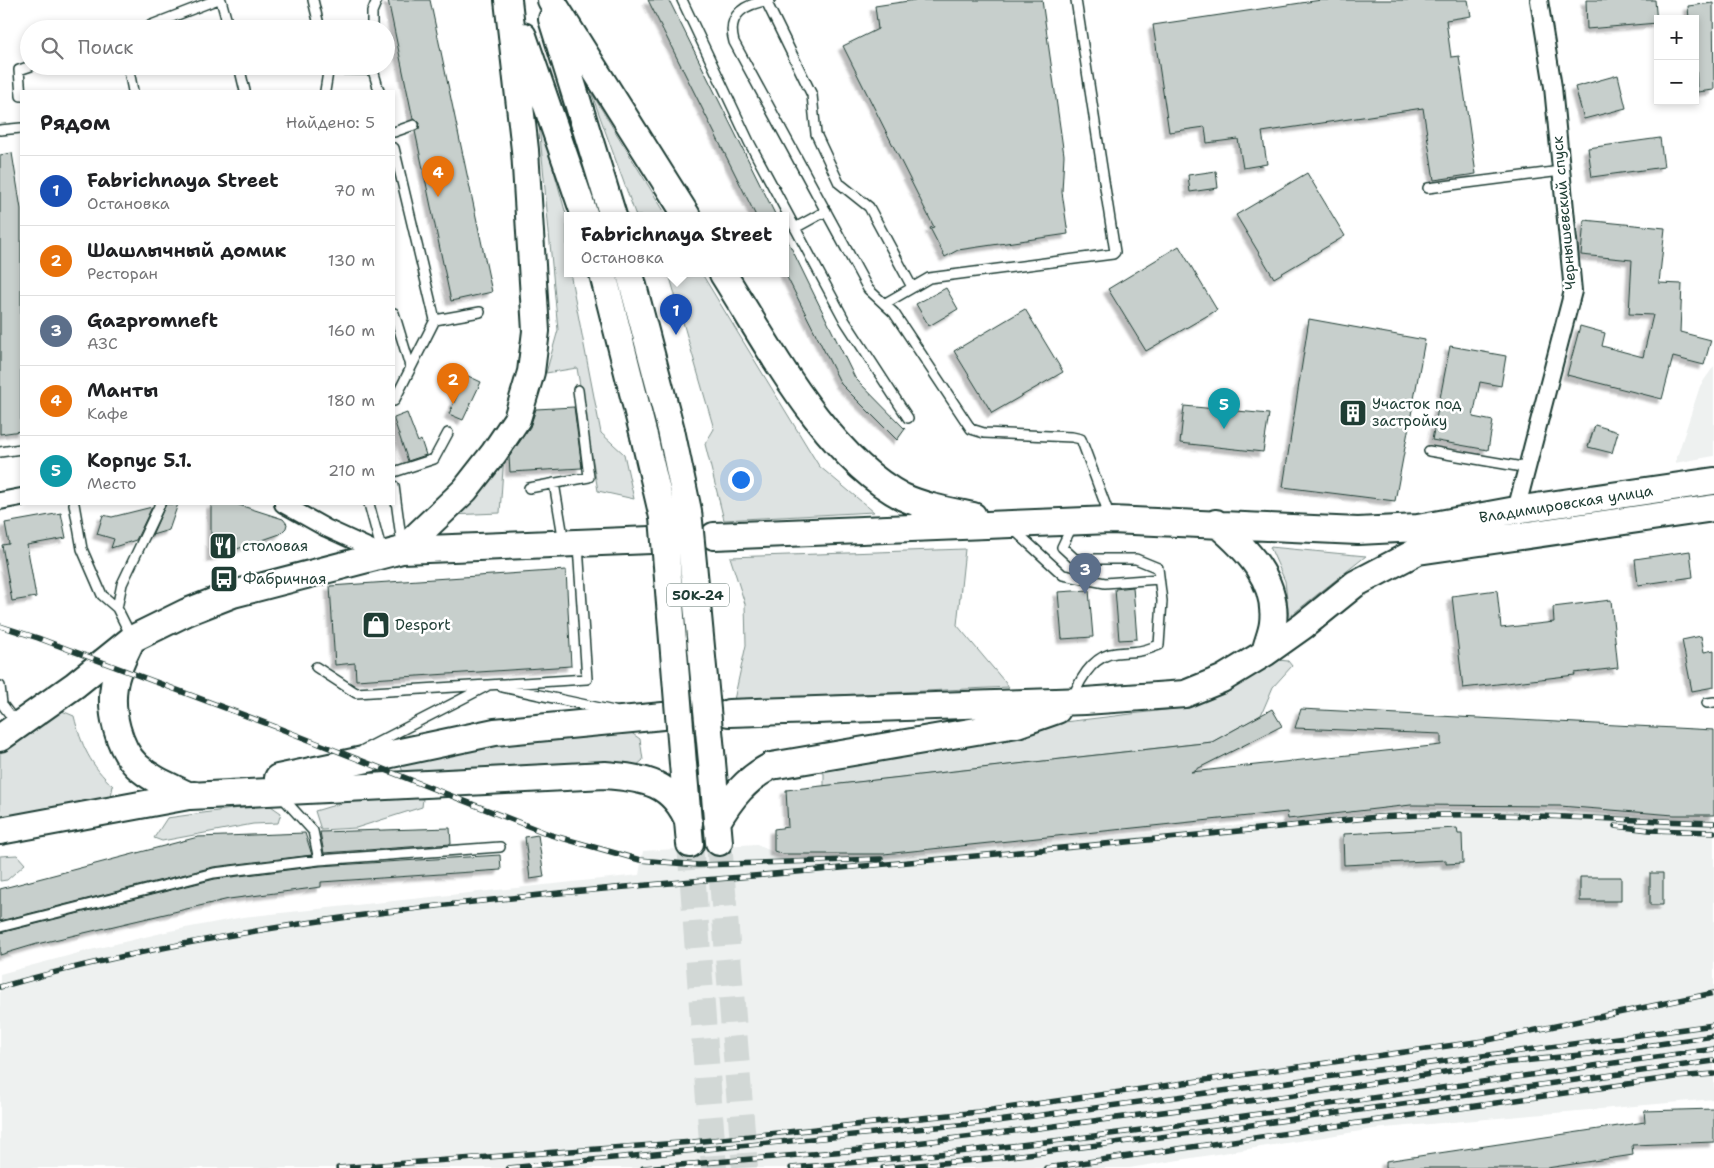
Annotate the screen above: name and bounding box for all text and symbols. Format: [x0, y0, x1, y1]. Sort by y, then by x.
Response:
map controls [1654, 15, 1699, 105]
button: + [1654, 15, 1699, 60]
search box [20, 20, 395, 75]
icon: search [38, 34, 66, 62]
text: Поиск [78, 35, 133, 60]
button: − [1654, 60, 1699, 105]
text: Рядом [40, 109, 110, 137]
text: Найдено: 5 [286, 112, 375, 133]
street label: Чернышевский спуск [1547, 135, 1581, 291]
pin: 4 [422, 156, 454, 197]
text: Fabrichnaya Street [87, 168, 278, 193]
text: 1 [52, 180, 60, 201]
text: 70 m [334, 180, 375, 201]
text: Остановка [87, 193, 170, 214]
popup [564, 212, 789, 277]
text: Fabrichnaya Street [581, 222, 772, 247]
text: Шашлычный домик [87, 238, 286, 263]
text: Остановка [581, 247, 664, 268]
text: 2 [50, 250, 62, 271]
text: 130 m [328, 250, 375, 271]
text: Ресторан [87, 263, 158, 284]
pin: 1 [660, 294, 692, 335]
text: Gazpromneft [87, 308, 218, 333]
text: 3 [50, 320, 62, 341]
text: 160 m [328, 320, 375, 341]
text: АЗС [87, 333, 118, 354]
pin: 2 [437, 363, 469, 404]
text: Манты [87, 378, 158, 403]
pin: 5 [1208, 388, 1240, 429]
text: 4 [50, 390, 62, 411]
text: 180 m [327, 390, 375, 411]
place label: Участок под застройку [1372, 394, 1462, 431]
building icon: Участок под застройку [1338, 398, 1368, 428]
text: Кафе [87, 403, 128, 424]
text: Корпус 5.1. [87, 448, 192, 473]
text: 5 [51, 460, 61, 481]
text: 210 m [328, 460, 375, 481]
your location [728, 467, 754, 493]
text: Место [87, 473, 137, 494]
street label: Владимировская улица [1478, 480, 1655, 528]
restaurant icon: столовая [208, 531, 238, 561]
place label: столовая [242, 536, 308, 556]
pin: 3 [1069, 553, 1101, 594]
bus stop icon: Фабричная [209, 564, 239, 594]
place label: Фабричная [243, 569, 327, 589]
road number: 50К-24 [667, 584, 729, 606]
shop icon: Desport [361, 610, 391, 640]
place label: Desport [395, 615, 451, 635]

